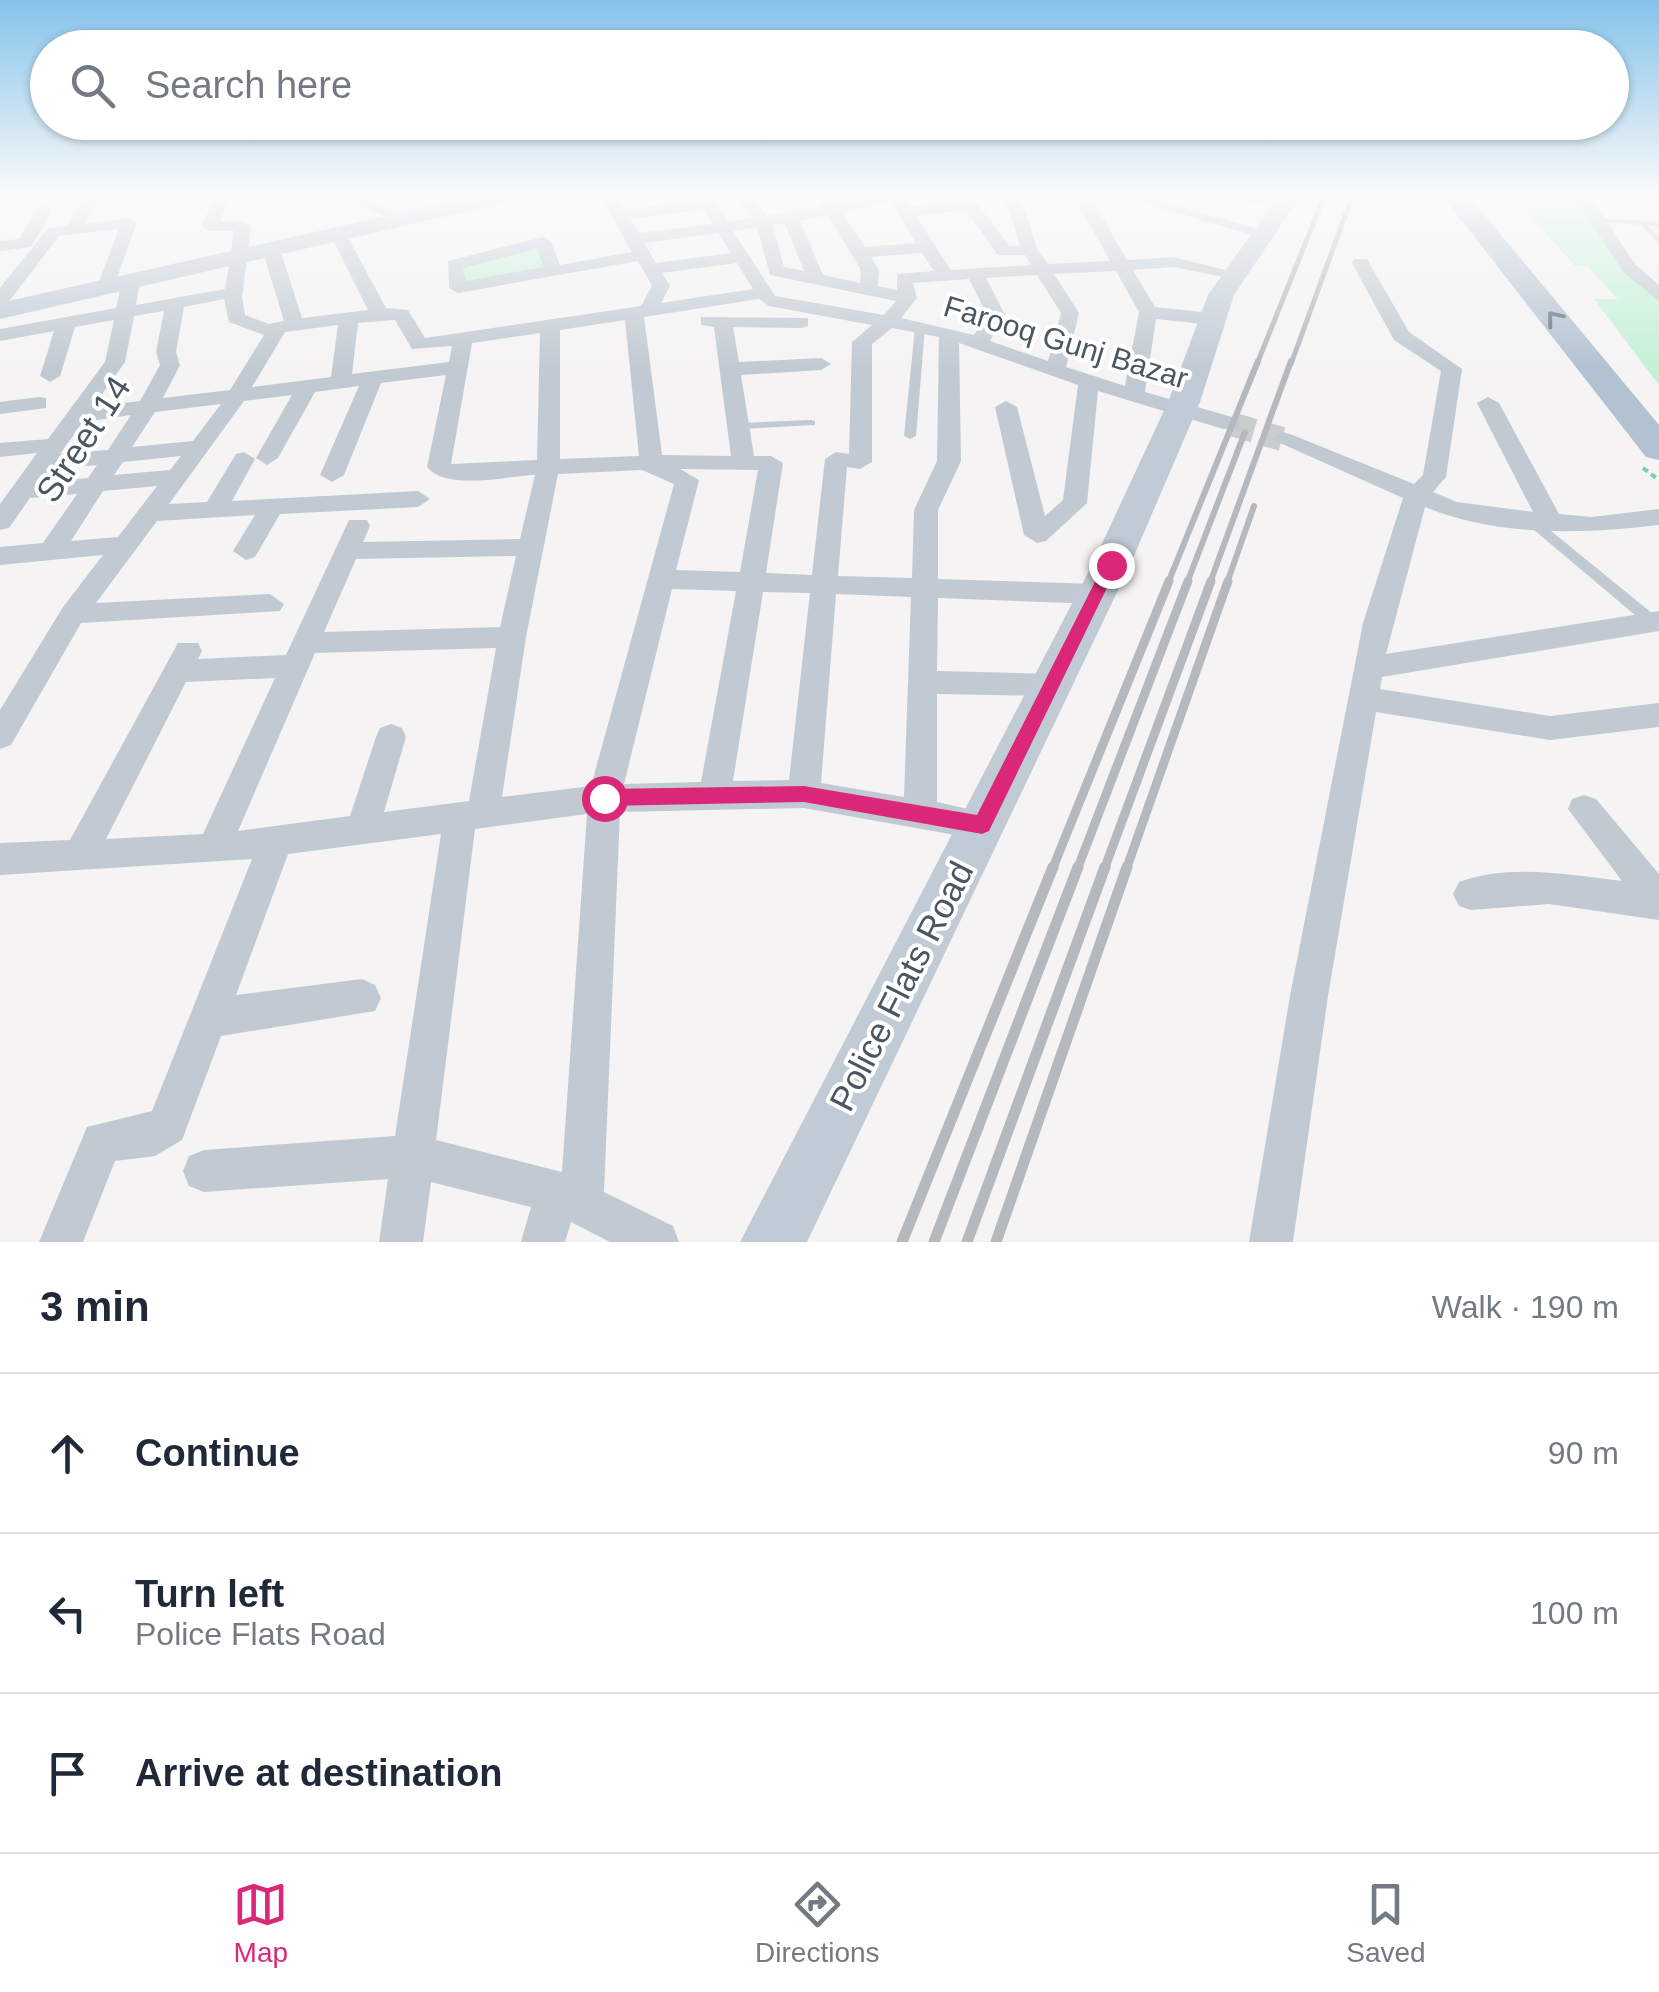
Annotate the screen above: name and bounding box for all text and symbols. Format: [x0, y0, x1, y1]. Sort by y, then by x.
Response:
search box [30, 30, 1629, 140]
icon: search [65, 58, 120, 113]
text: Search here [145, 64, 352, 106]
street label: Farooq Gunj Bazar [940, 289, 1192, 395]
one-way arrow [1549, 311, 1566, 329]
street label: Street 14 [28, 369, 138, 509]
route end [1089, 543, 1135, 589]
route start [582, 776, 628, 822]
street label: Police Flats Road [821, 855, 981, 1117]
text: 3 min [40, 1283, 150, 1330]
text: Walk · 190 m [1432, 1289, 1619, 1325]
icon: ahead [40, 1426, 95, 1481]
text: Continue [135, 1432, 300, 1474]
text: 90 m [1548, 1435, 1619, 1471]
text: Turn left [135, 1573, 284, 1615]
icon: left [40, 1586, 95, 1641]
text: 100 m [1530, 1595, 1619, 1631]
text: Police Flats Road [135, 1616, 386, 1652]
icon: arrive [40, 1746, 95, 1801]
text: Arrive at destination [135, 1752, 502, 1794]
tab: Map [233, 1877, 288, 1969]
tab: Directions [755, 1877, 880, 1969]
tab: Saved [1346, 1877, 1426, 1969]

